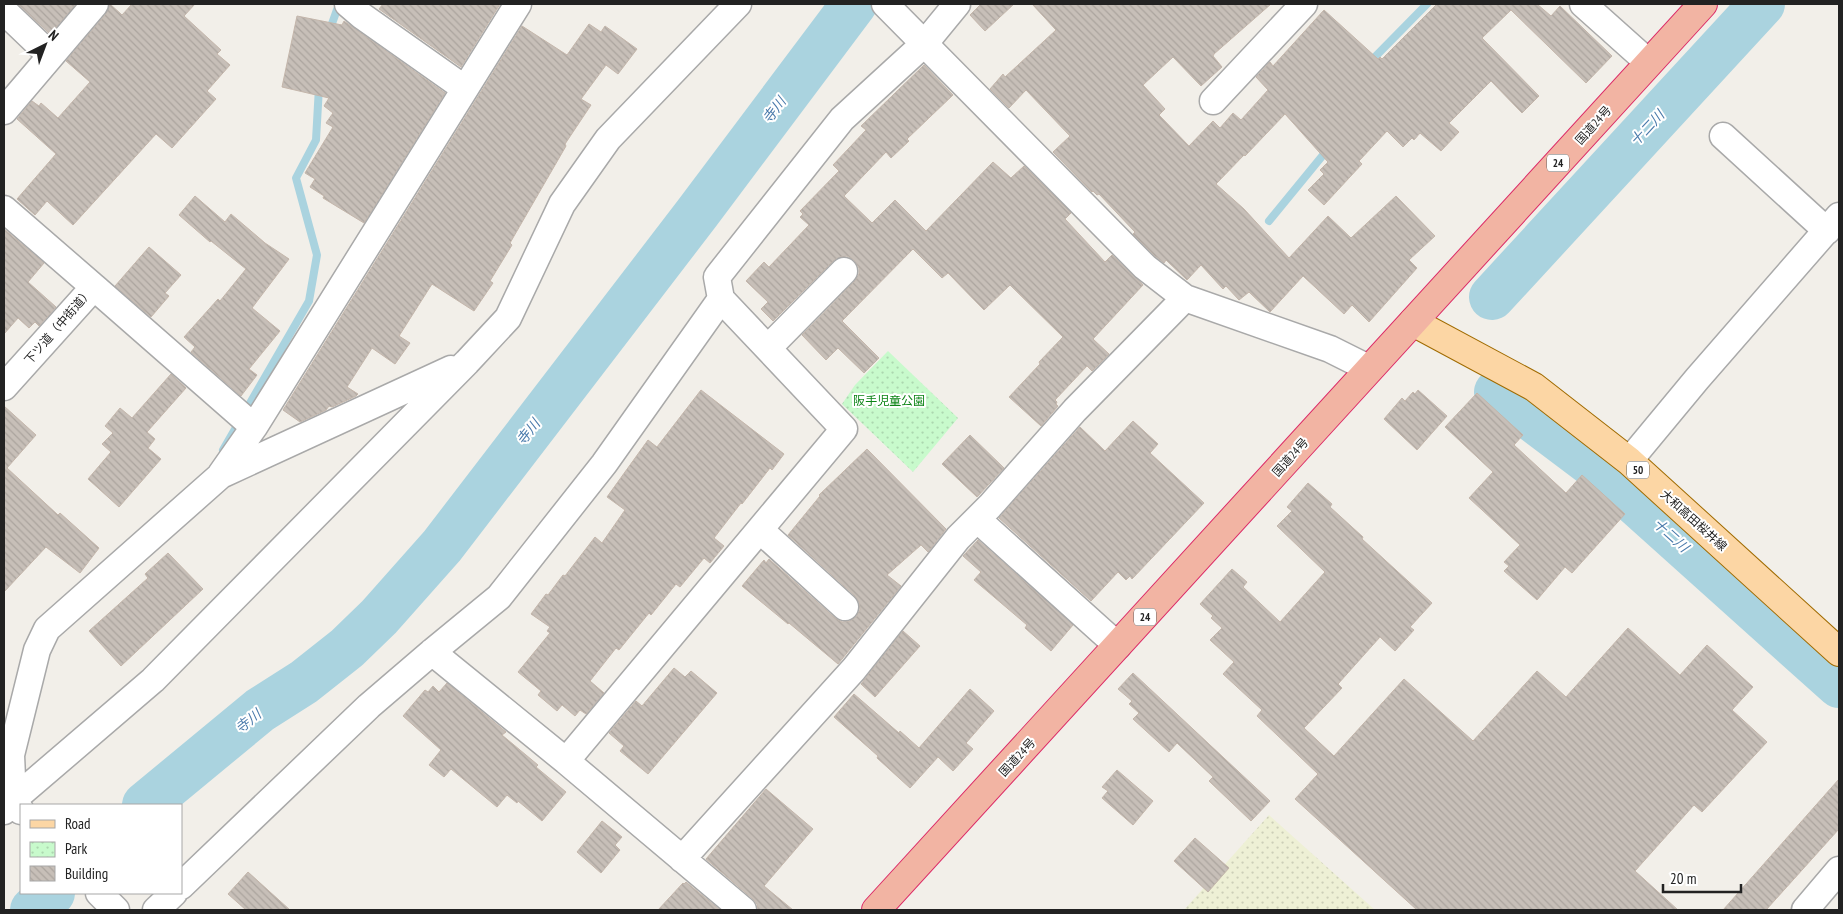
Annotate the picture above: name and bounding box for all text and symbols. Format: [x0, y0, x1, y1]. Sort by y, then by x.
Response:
north arrow [20, 20, 70, 70]
text: N [45, 26, 63, 45]
water label: 寺川 [758, 92, 791, 127]
street label: 国道24号 [1572, 103, 1614, 147]
water label: 十二川 [1626, 105, 1669, 149]
road number: 24 [1547, 154, 1569, 172]
street label: 下ツ道（中街道） [21, 285, 95, 367]
park label: 阪手児童公園 [853, 393, 925, 408]
water label: 寺川 [512, 414, 545, 449]
street label: 国道24号 [1269, 435, 1311, 479]
road number: 50 [1627, 462, 1649, 478]
street label: 大和高田桜井線 [1658, 486, 1730, 554]
water label: 十二川 [1649, 514, 1694, 557]
road number: 24 [1134, 608, 1156, 626]
water label: 寺川 [231, 704, 266, 737]
street label: 国道24号 [996, 735, 1038, 779]
legend [20, 804, 182, 894]
text: Road [65, 814, 91, 833]
text: Park [65, 839, 87, 858]
scale bar [1663, 862, 1740, 894]
text: Building [65, 864, 108, 883]
text: 20 m [1670, 869, 1696, 888]

